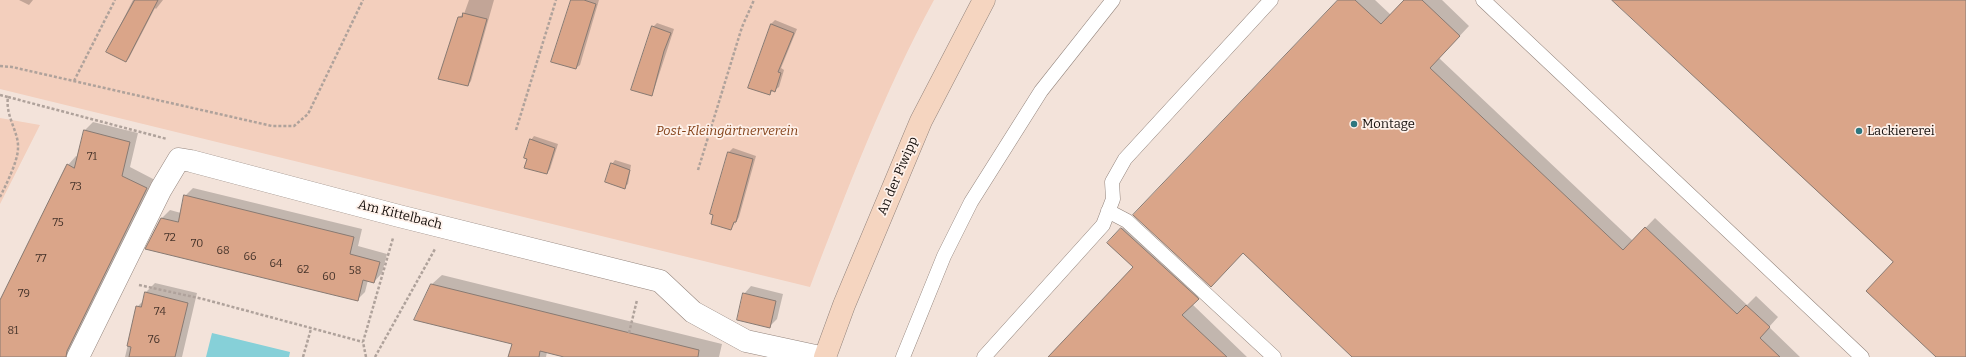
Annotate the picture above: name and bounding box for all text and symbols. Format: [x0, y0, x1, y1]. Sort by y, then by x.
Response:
place label: Montage [1362, 116, 1415, 132]
marker: Montage [1349, 119, 1359, 129]
park label: Post-Kleingärtnerverein [656, 123, 798, 139]
place label: Lackiererei [1867, 123, 1935, 139]
marker: Lackiererei [1854, 126, 1864, 136]
street label: An der Piwipp [874, 134, 922, 218]
house number: 71 [87, 150, 97, 164]
house number: 73 [70, 180, 82, 194]
street label: Am Kittelbach [356, 197, 444, 233]
house number: 75 [52, 216, 64, 230]
house number: 72 [164, 231, 176, 245]
house number: 70 [191, 237, 203, 251]
house number: 68 [216, 244, 230, 258]
house number: 66 [244, 250, 256, 264]
house number: 77 [35, 252, 47, 266]
house number: 64 [270, 257, 282, 271]
house number: 62 [297, 263, 309, 277]
house number: 58 [349, 264, 361, 278]
house number: 60 [322, 270, 336, 284]
house number: 79 [18, 287, 30, 301]
house number: 74 [154, 305, 166, 319]
house number: 81 [7, 324, 19, 338]
house number: 76 [148, 333, 160, 347]

